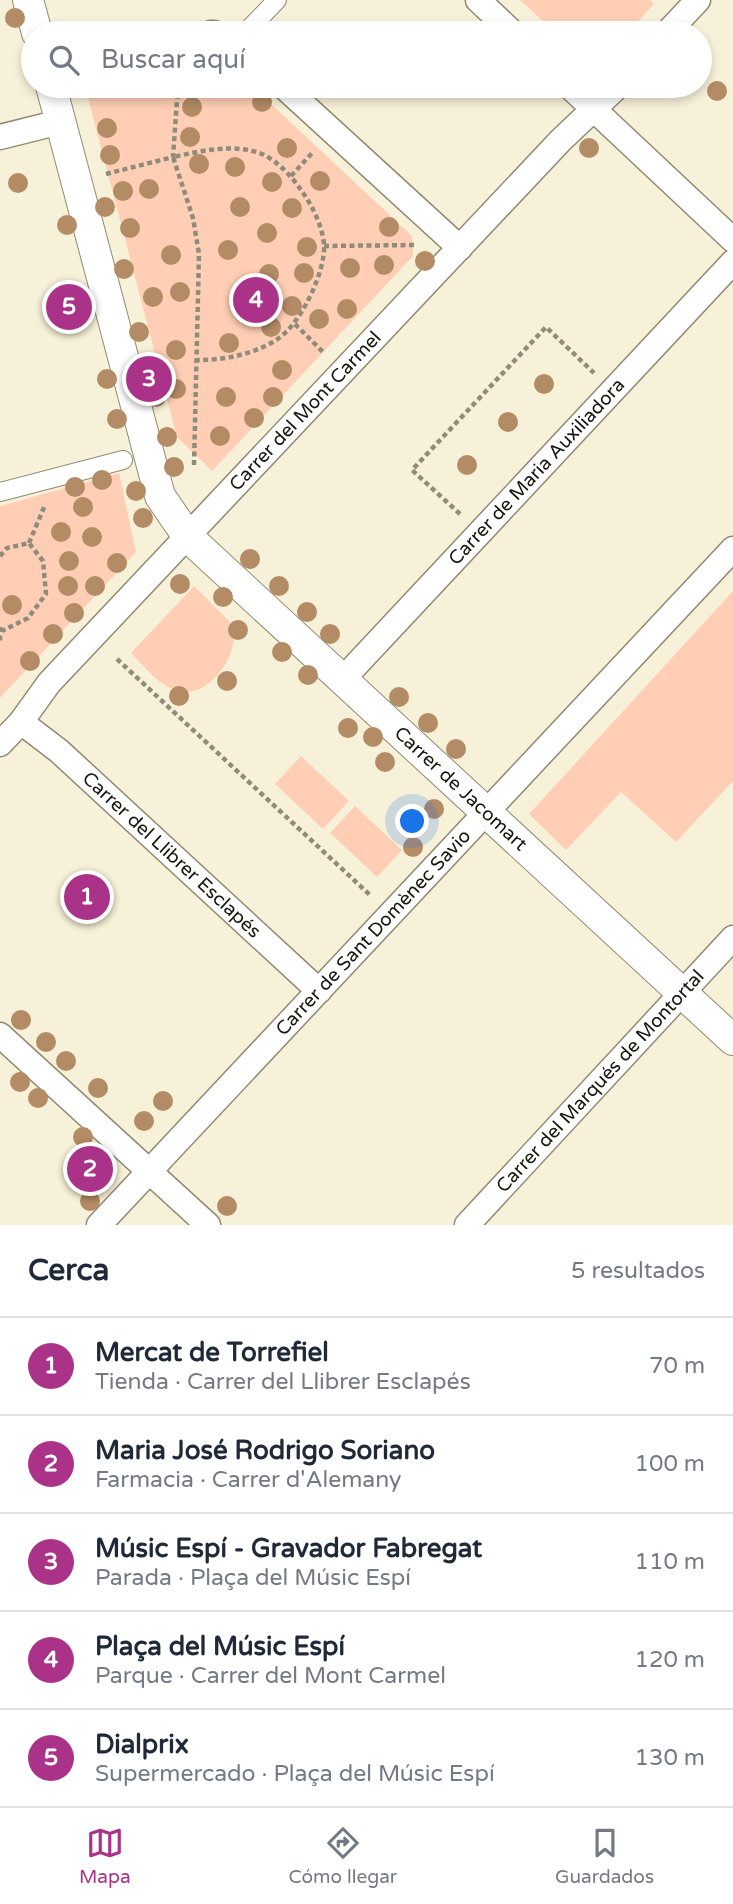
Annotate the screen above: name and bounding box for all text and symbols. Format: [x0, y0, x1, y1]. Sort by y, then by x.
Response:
search box [21, 21, 712, 98]
icon: search [45, 41, 83, 79]
text: Buscar aquí [101, 44, 246, 75]
pin: 4 [233, 274, 279, 326]
pin: 5 [46, 281, 92, 333]
street label: Carrer del Mont Carmel [225, 327, 386, 496]
pin: 3 [126, 353, 172, 405]
street label: Carrer de Maria Auxiliadora [444, 374, 629, 570]
street label: Carrer de Jacomart [390, 722, 532, 855]
street label: Carrer del Llibrer Esclapés [78, 767, 265, 943]
your location [395, 804, 429, 838]
street label: Carrer de Sant Domènec Savio [271, 825, 475, 1040]
pin: 1 [64, 871, 110, 923]
street label: Carrer del Marqués de Montortal [492, 965, 709, 1197]
pin: 2 [67, 1143, 113, 1195]
text: Cerca [28, 1252, 109, 1289]
text: 5 resultados [571, 1257, 705, 1285]
text: Mercat de Torrefiel [95, 1337, 329, 1368]
text: 1 [44, 1352, 58, 1380]
text: 70 m [649, 1352, 705, 1380]
text: Tienda · Carrer del Llibrer Esclapés [95, 1368, 471, 1396]
text: Maria José Rodrigo Soriano [95, 1435, 435, 1466]
text: 2 [44, 1450, 58, 1478]
text: 100 m [635, 1450, 705, 1478]
text: Farmacia · Carrer d'Alemany [95, 1466, 401, 1494]
text: Músic Espí - Gravador Fabregat [95, 1533, 482, 1564]
text: 3 [44, 1548, 58, 1576]
text: 110 m [635, 1548, 705, 1576]
text: Parada · Plaça del Músic Espí [95, 1564, 411, 1592]
text: Plaça del Músic Espí [95, 1631, 345, 1662]
text: 4 [44, 1646, 58, 1674]
text: 120 m [635, 1646, 705, 1674]
text: Parque · Carrer del Mont Carmel [95, 1662, 446, 1690]
text: Dialprix [95, 1729, 189, 1760]
text: 5 [44, 1744, 58, 1772]
text: 130 m [635, 1744, 705, 1772]
text: Supermercado · Plaça del Músic Espí [95, 1760, 495, 1788]
tab: Mapa [79, 1824, 131, 1888]
tab: Cómo llegar [289, 1824, 397, 1888]
tab: Guardados [555, 1824, 654, 1888]

